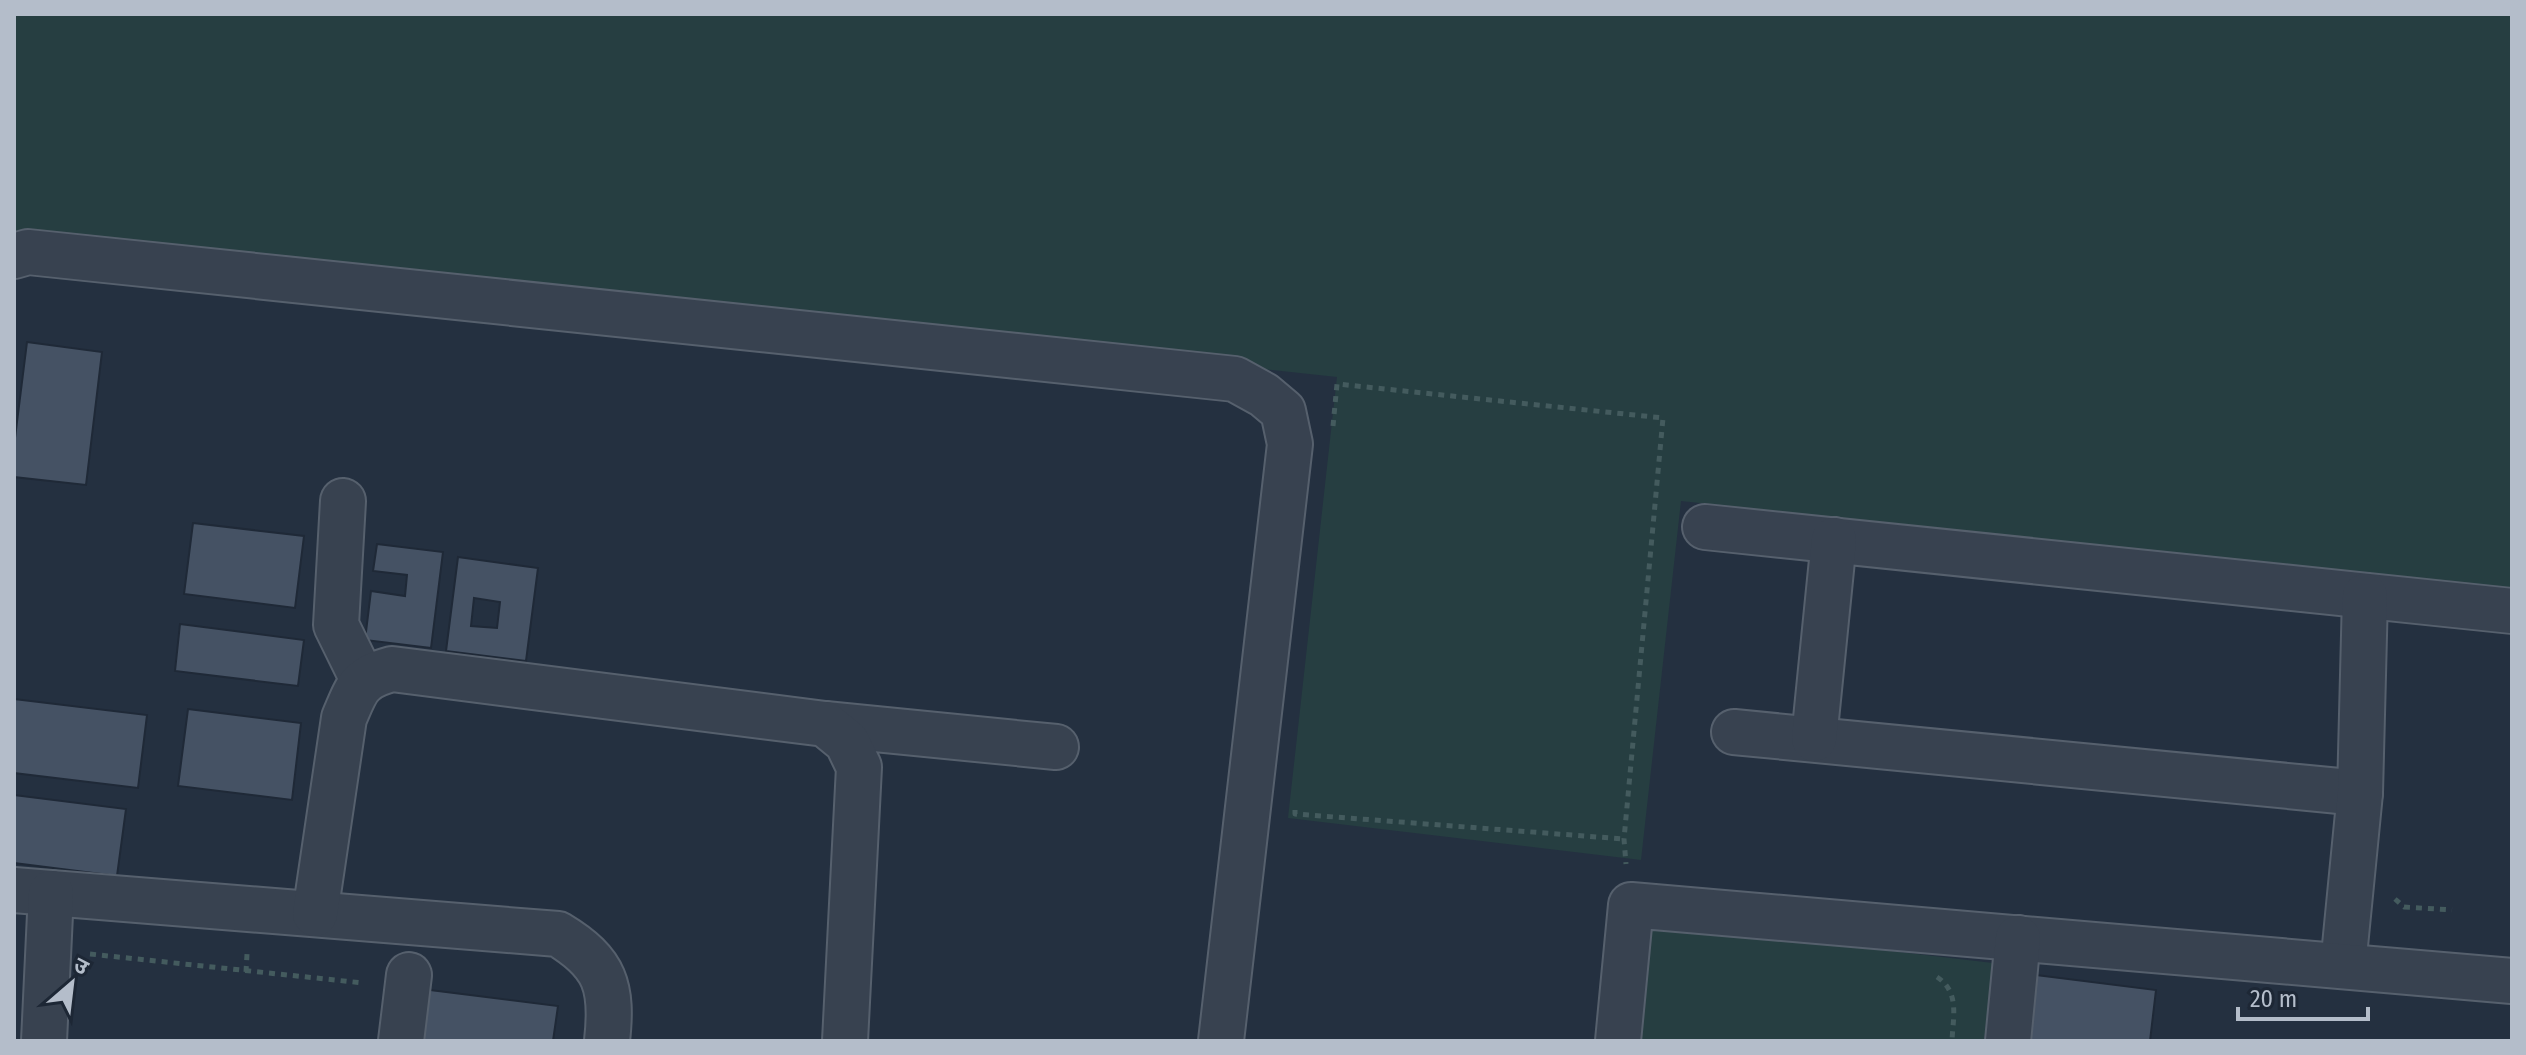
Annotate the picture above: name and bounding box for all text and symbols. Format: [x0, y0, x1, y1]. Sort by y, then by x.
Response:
north arrow [32, 943, 112, 1023]
text: उ [69, 951, 94, 981]
scale bar [2238, 971, 2368, 1021]
text: 20 m [2250, 985, 2297, 1013]

